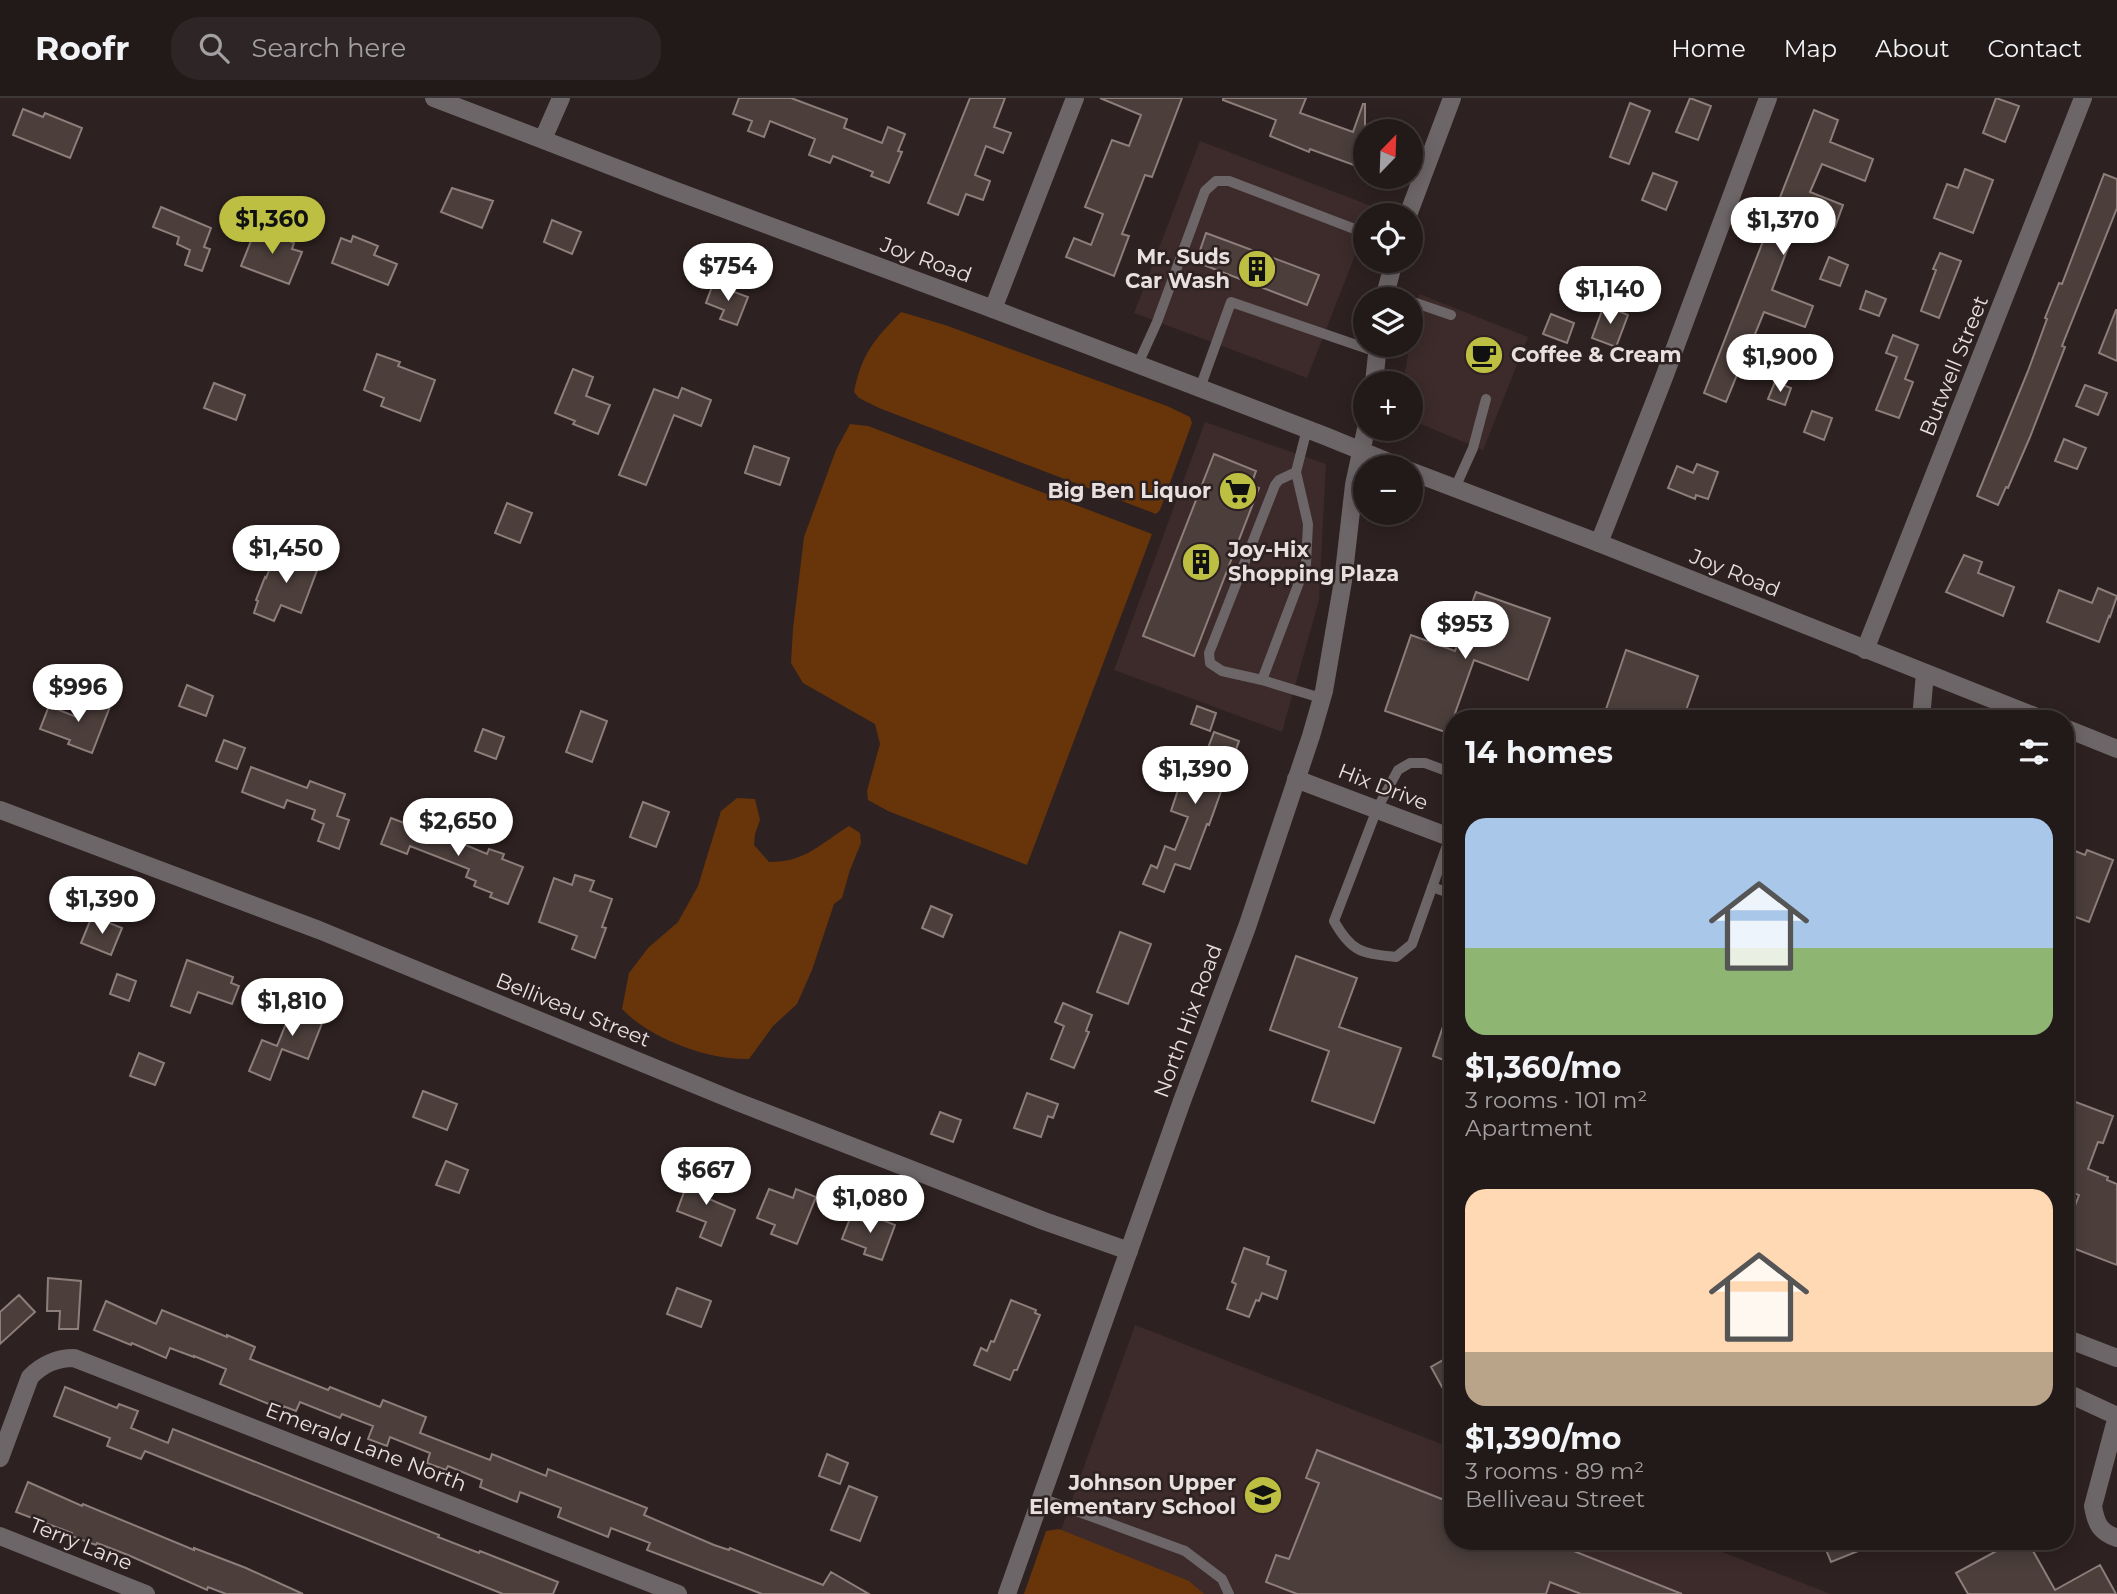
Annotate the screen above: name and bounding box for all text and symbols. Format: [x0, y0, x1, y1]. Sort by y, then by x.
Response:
search box [171, 17, 661, 80]
text: Roofr [35, 28, 129, 68]
icon: search [195, 29, 233, 67]
text: Search here [251, 32, 406, 64]
text: Home [1671, 34, 1746, 63]
text: Map [1784, 34, 1837, 63]
text: About [1875, 34, 1949, 63]
text: Contact [1987, 34, 2082, 63]
north arrow [1353, 119, 1423, 189]
map controls [1353, 119, 1423, 525]
pin: $1,360 [215, 197, 329, 256]
pin: $1,370 [1726, 198, 1840, 257]
button: locate [1353, 203, 1423, 273]
text: $1,360 [235, 205, 309, 233]
text: $1,370 [1747, 206, 1819, 234]
street label: Joy Road [876, 231, 975, 288]
pin: $754 [687, 244, 769, 303]
place label: Mr. Suds Car Wash [1125, 244, 1230, 293]
building icon: Mr. Suds Car Wash [1236, 248, 1278, 290]
text: $754 [699, 252, 757, 280]
pin: $1,140 [1553, 266, 1667, 326]
text: $1,140 [1575, 275, 1645, 303]
button: layers [1353, 287, 1423, 357]
street label: Butwell Street [1914, 292, 1993, 440]
cafe icon: Coffee & Cream [1463, 334, 1505, 376]
pin: $1,900 [1723, 334, 1837, 394]
place label: Coffee & Cream [1511, 342, 1682, 367]
text: $1,900 [1742, 343, 1818, 371]
button: + [1353, 371, 1423, 441]
button: − [1353, 455, 1423, 525]
supermarket icon: Big Ben Liquor [1217, 470, 1259, 512]
place label: Big Ben Liquor [1047, 478, 1211, 503]
pin: $1,450 [229, 526, 343, 585]
text: $1,450 [249, 534, 323, 562]
place label: Joy-Hix Shopping Plaza [1227, 537, 1399, 586]
building icon: Joy-Hix Shopping Plaza [1180, 541, 1222, 583]
street label: Joy Road [1685, 543, 1784, 602]
pin: $953 [1424, 602, 1506, 661]
text: $953 [1437, 610, 1493, 638]
pin: $996 [37, 664, 119, 724]
text: $996 [49, 673, 107, 701]
icon: filters [2015, 733, 2053, 771]
text: 14 homes [1465, 734, 1613, 771]
pin: $1,390 [1138, 746, 1252, 806]
text: $1,390 [1158, 755, 1232, 783]
street label: Hix Drive [1335, 758, 1432, 815]
pin: $2,650 [401, 798, 515, 858]
text: $2,650 [419, 807, 497, 835]
icon: home [1696, 863, 1822, 989]
pin: $1,390 [45, 876, 159, 936]
text: $1,390 [65, 885, 139, 913]
street label: North Hix Road [1148, 941, 1227, 1101]
street label: Belliveau Street [492, 967, 654, 1052]
pin: $1,810 [235, 978, 349, 1038]
text: $1,810 [257, 987, 327, 1015]
text: $1,360/mo [1465, 1049, 1622, 1086]
text: 3 rooms · 101 m² [1465, 1086, 1647, 1114]
text: Apartment [1465, 1114, 1593, 1142]
pin: $667 [665, 1148, 747, 1207]
text: $667 [677, 1156, 735, 1184]
pin: $1,080 [813, 1176, 927, 1235]
text: $1,080 [832, 1184, 908, 1212]
icon: home [1696, 1234, 1822, 1360]
street label: Emerald Lane North [262, 1397, 470, 1496]
text: $1,390/mo [1465, 1420, 1622, 1457]
text: 3 rooms · 89 m² [1465, 1457, 1644, 1485]
place label: Johnson Upper Elementary School [1029, 1470, 1236, 1519]
school or university icon: Johnson Upper Elementary School [1242, 1474, 1284, 1516]
text: Belliveau Street [1465, 1485, 1645, 1513]
street label: Terry Lane [26, 1512, 136, 1575]

